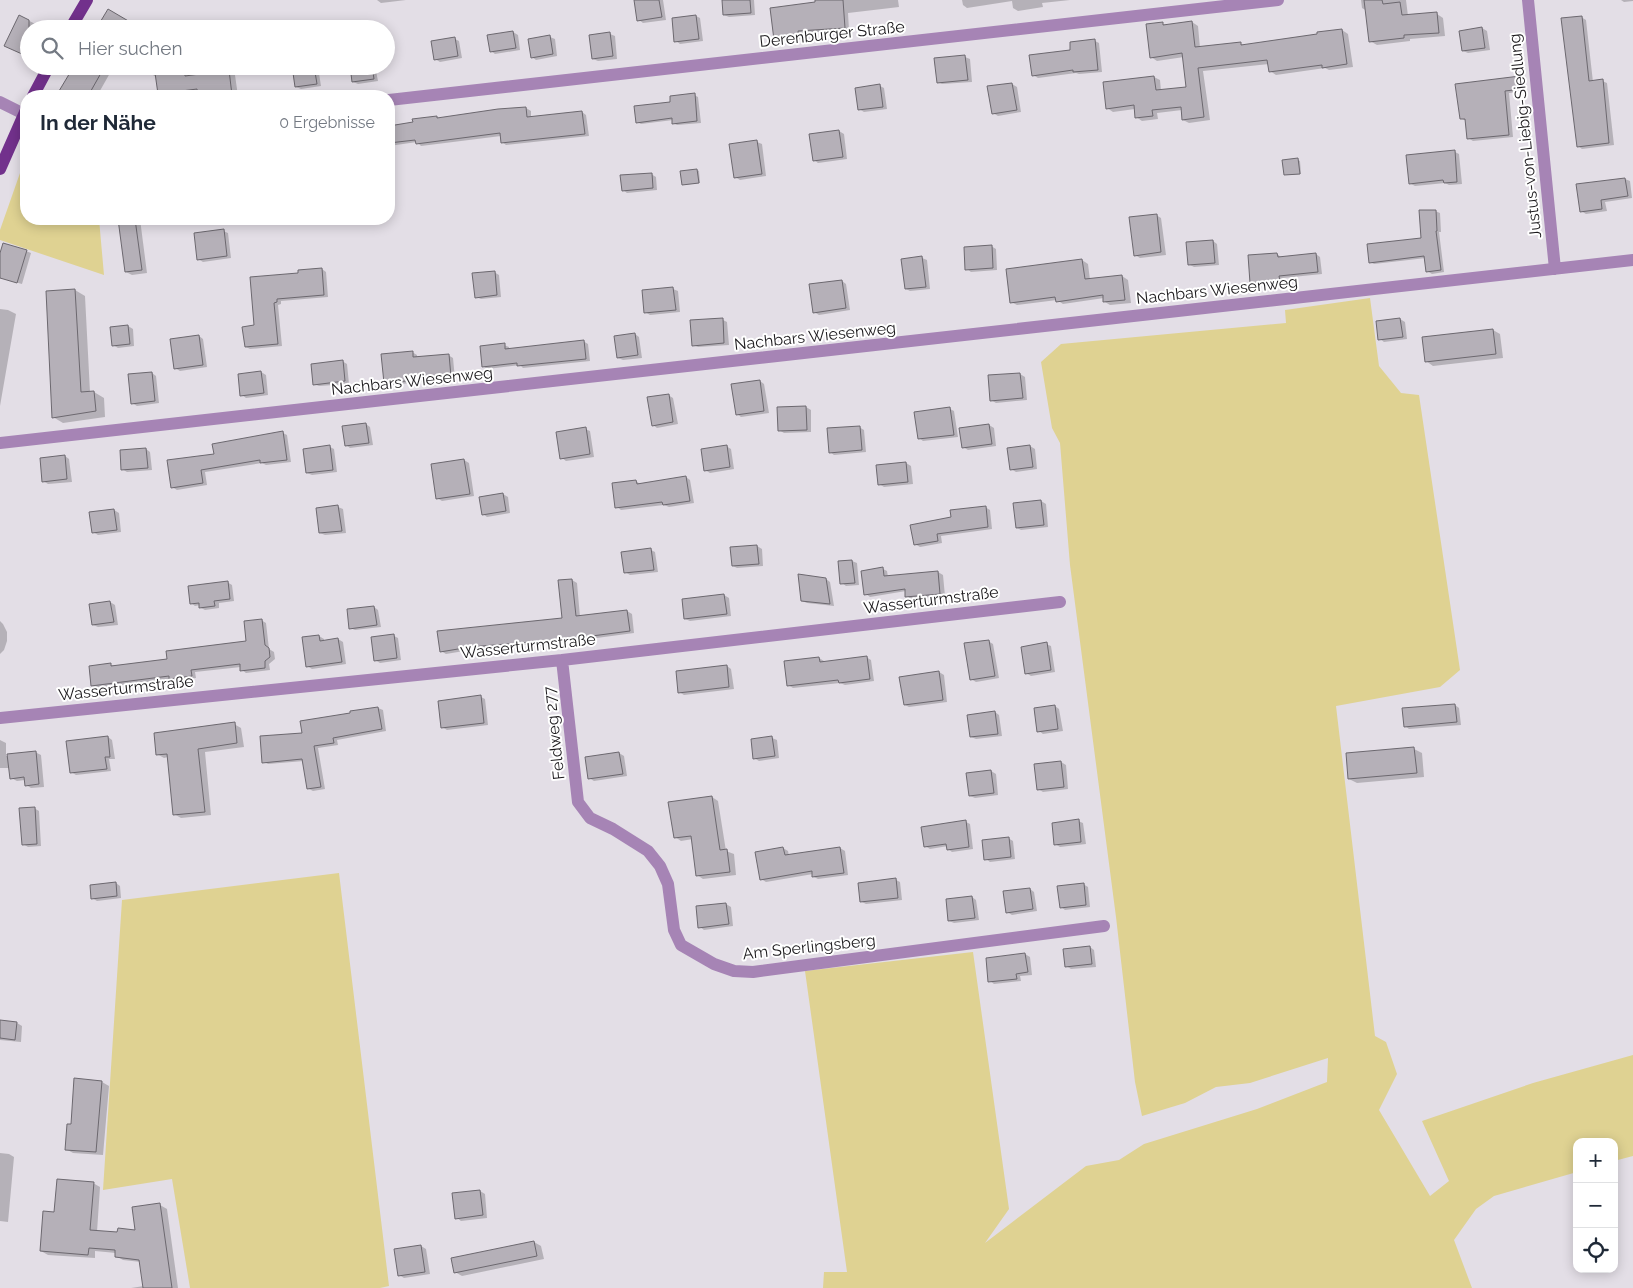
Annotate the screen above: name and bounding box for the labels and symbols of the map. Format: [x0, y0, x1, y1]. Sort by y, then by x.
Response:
street label: Derenburger Straße [759, 17, 905, 51]
street label: Justus-von-Liebig-Siedlung [1505, 33, 1545, 239]
street label: Nachbars Wiesenweg [1135, 272, 1299, 308]
street label: Nachbars Wiesenweg [733, 318, 897, 354]
street label: Nachbars Wiesenweg [330, 363, 494, 399]
street label: Wasserturmstraße [862, 582, 1000, 618]
street label: Wasserturmstraße [459, 629, 597, 663]
street label: Wasserturmstraße [57, 671, 195, 705]
street label: Feldweg 277 [540, 685, 568, 781]
street label: Am Sperlingsberg [742, 931, 876, 963]

